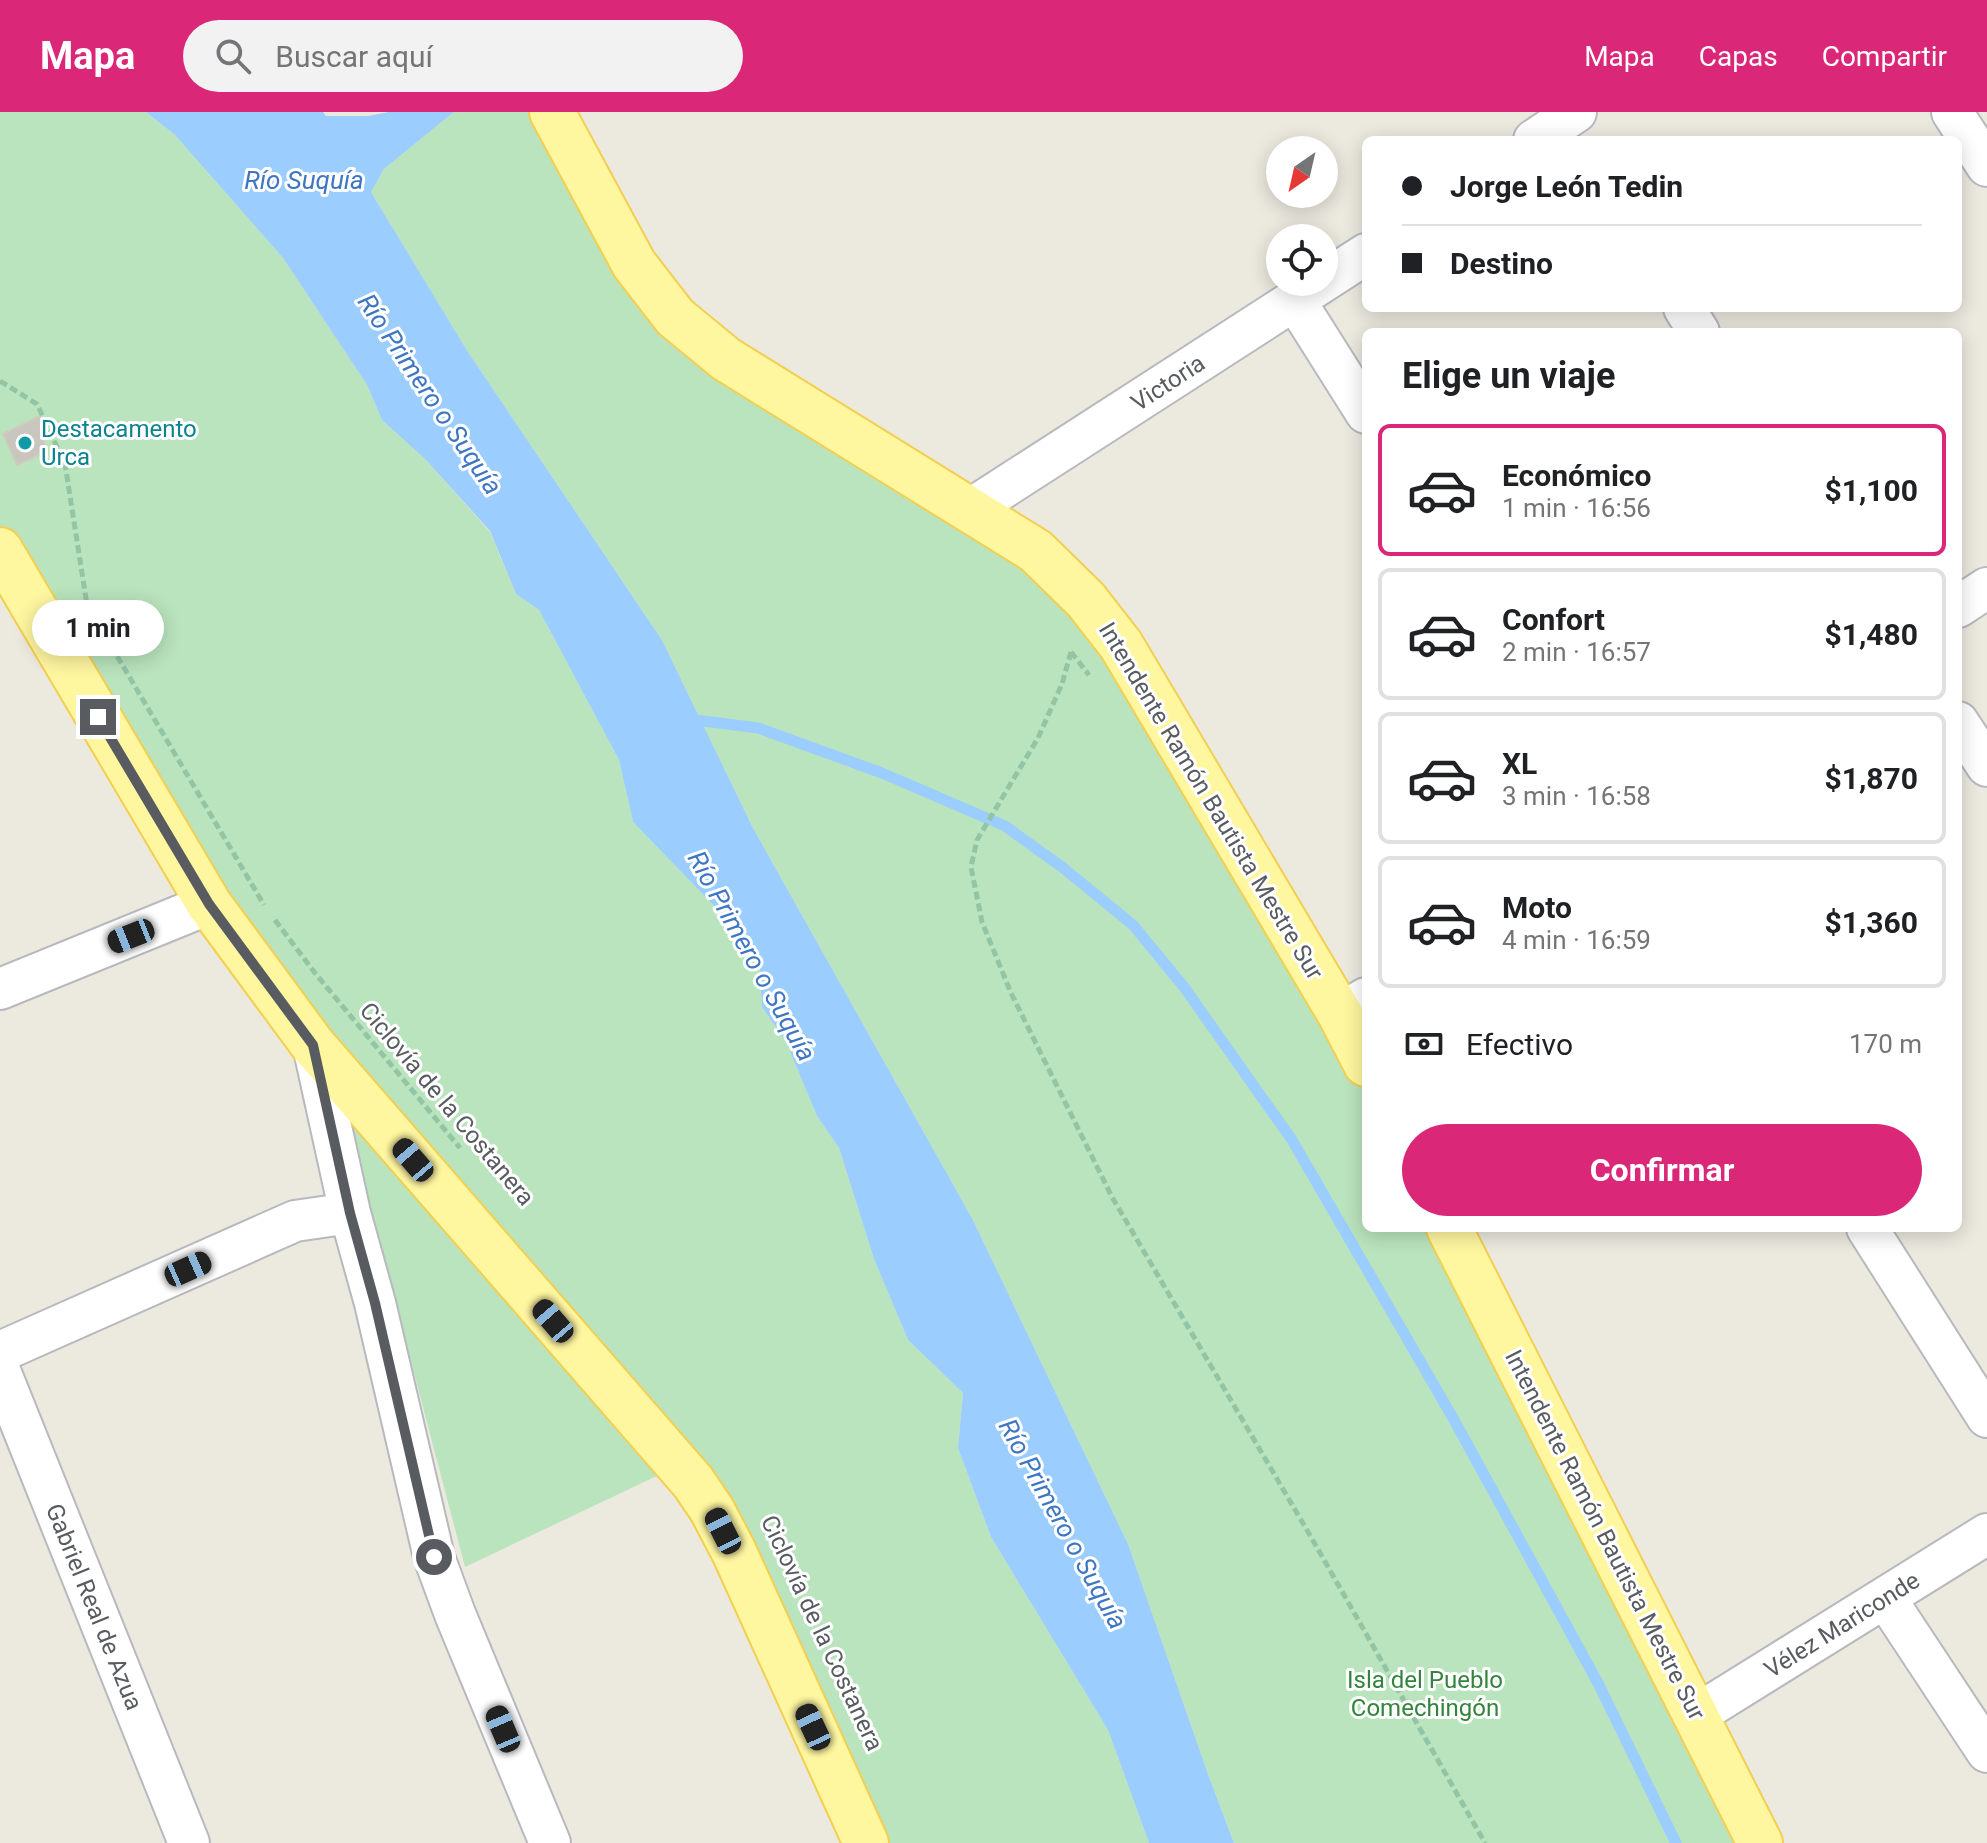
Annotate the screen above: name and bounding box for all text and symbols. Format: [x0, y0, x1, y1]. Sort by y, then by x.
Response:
search box [183, 20, 743, 92]
text: Mapa [40, 34, 135, 78]
icon: search [211, 34, 255, 78]
text: Buscar aquí [275, 39, 433, 74]
text: Mapa [1584, 40, 1655, 73]
text: Capas [1699, 40, 1778, 73]
text: Compartir [1822, 40, 1947, 73]
north arrow [1266, 136, 1338, 208]
map controls [1266, 136, 1338, 296]
water label: Río Suquía [244, 165, 364, 195]
text: Jorge León Tedin [1450, 169, 1683, 204]
button: locate [1266, 224, 1338, 296]
text: Destino [1450, 246, 1553, 281]
water label: Río Primero o Suquía [352, 288, 508, 500]
street label: Victoria [1126, 349, 1210, 417]
text: Elige un viaje [1402, 355, 1615, 397]
place label: Destacamento Urca [41, 415, 197, 471]
marker: Destacamento Urca [16, 434, 34, 452]
icon: car [1406, 454, 1478, 526]
text: Económico [1502, 458, 1651, 493]
text: $1,100 [1825, 473, 1918, 508]
text: 1 min · 16:56 [1502, 493, 1651, 523]
icon: car [1406, 598, 1478, 670]
callout: 1 min [32, 601, 164, 657]
text: Confort [1502, 602, 1605, 637]
text: 1 min [65, 613, 131, 643]
street label: Intendente Ramón Bautista Mestre Sur [1093, 617, 1329, 985]
text: $1,480 [1825, 617, 1918, 652]
text: 2 min · 16:57 [1502, 637, 1651, 667]
route end [80, 699, 116, 735]
icon: car [1406, 742, 1478, 814]
text: XL [1502, 746, 1537, 781]
text: $1,870 [1825, 761, 1918, 796]
text: 3 min · 16:58 [1502, 781, 1651, 811]
water label: Río Primero o Suquía [682, 846, 822, 1066]
icon: car [1406, 886, 1478, 958]
text: Moto [1502, 890, 1572, 925]
text: $1,360 [1825, 905, 1918, 940]
car [104, 916, 158, 956]
text: 4 min · 16:59 [1502, 925, 1651, 955]
street label: Ciclovía de la Costanera [354, 997, 540, 1211]
icon: cash [1402, 1022, 1446, 1066]
text: Efectivo [1466, 1027, 1573, 1062]
text: 170 m [1849, 1029, 1922, 1059]
button: Confirmar [1402, 1124, 1922, 1216]
car [388, 1134, 438, 1186]
car [161, 1248, 215, 1290]
car [528, 1295, 578, 1347]
street label: Intendente Ramón Bautista Mestre Sur [1499, 1345, 1711, 1725]
water label: Río Primero o Suquía [993, 1414, 1133, 1634]
street label: Gabriel Real de Azua [40, 1500, 148, 1714]
car [701, 1504, 745, 1558]
street label: Ciclovía de la Costanera [755, 1511, 889, 1755]
route start [416, 1539, 452, 1575]
street label: Vélez Mariconde [1759, 1566, 1925, 1684]
park label: Isla del Pueblo Comechingón [1347, 1666, 1503, 1722]
car [792, 1700, 834, 1754]
car [483, 1702, 523, 1756]

